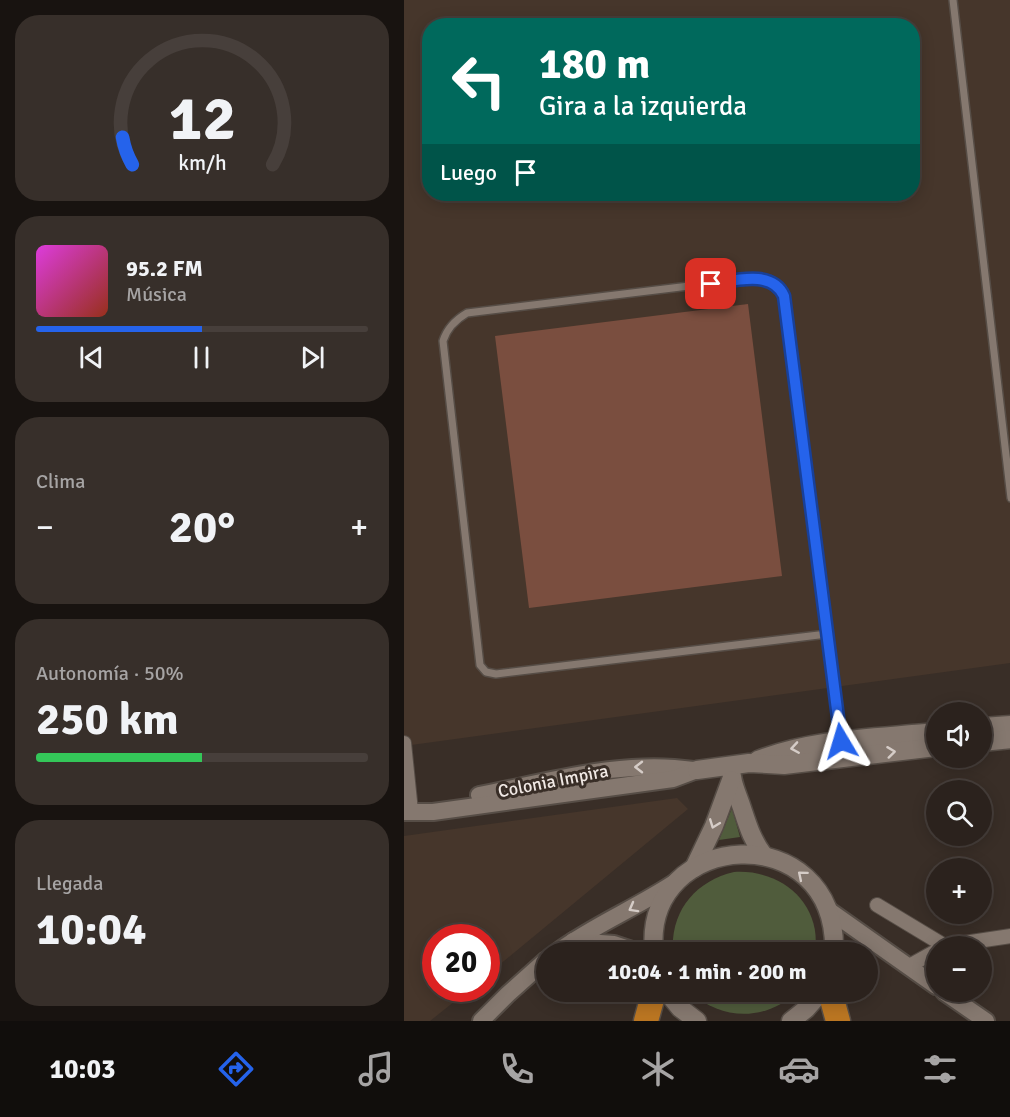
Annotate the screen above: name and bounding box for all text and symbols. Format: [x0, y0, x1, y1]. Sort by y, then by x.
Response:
text: 180 m [539, 39, 650, 90]
icon: left [440, 42, 518, 120]
text: 12 [168, 80, 236, 157]
text: Gira a la izquierda [539, 90, 747, 123]
text: km/h [178, 150, 226, 176]
icon: arrive [509, 156, 542, 189]
text: Luego [440, 159, 497, 186]
text: 95.2 FM [126, 255, 203, 282]
pin [685, 258, 736, 309]
icon: arrive [694, 267, 727, 300]
text: Música [126, 282, 187, 307]
icon: previous [75, 341, 108, 374]
icon: pause [185, 341, 218, 374]
icon: next [296, 341, 329, 374]
text: Clima [36, 469, 85, 494]
text: 20° [169, 500, 235, 555]
text: − [36, 507, 54, 548]
text: + [350, 507, 368, 548]
text: Autonomía · 50% [36, 661, 184, 686]
text: 250 km [36, 692, 179, 747]
map controls [926, 702, 992, 1002]
button: sound [926, 702, 992, 768]
position arrow [809, 709, 873, 773]
one-way arrow [790, 742, 800, 754]
one-way arrow [886, 746, 895, 759]
street label: Colonia Impira [496, 760, 610, 802]
one-way arrow [634, 761, 643, 773]
button: search [926, 780, 992, 846]
one-way arrow [709, 818, 721, 829]
button: + [926, 858, 992, 924]
text: Llegada [36, 871, 103, 896]
one-way arrow [798, 871, 809, 882]
one-way arrow [629, 901, 640, 912]
text: 10:04 [36, 902, 146, 957]
speed limit sign: 20 [422, 924, 500, 1002]
button: − [926, 936, 992, 1002]
text: 10:04 · 1 min · 200 m [607, 958, 807, 985]
icon: directions [215, 1048, 257, 1090]
icon: music [355, 1048, 397, 1090]
icon: phone [496, 1048, 538, 1090]
icon: climate [637, 1048, 679, 1090]
icon: car [778, 1048, 820, 1090]
icon: filters [919, 1048, 961, 1090]
text: 10:03 [49, 1053, 116, 1086]

